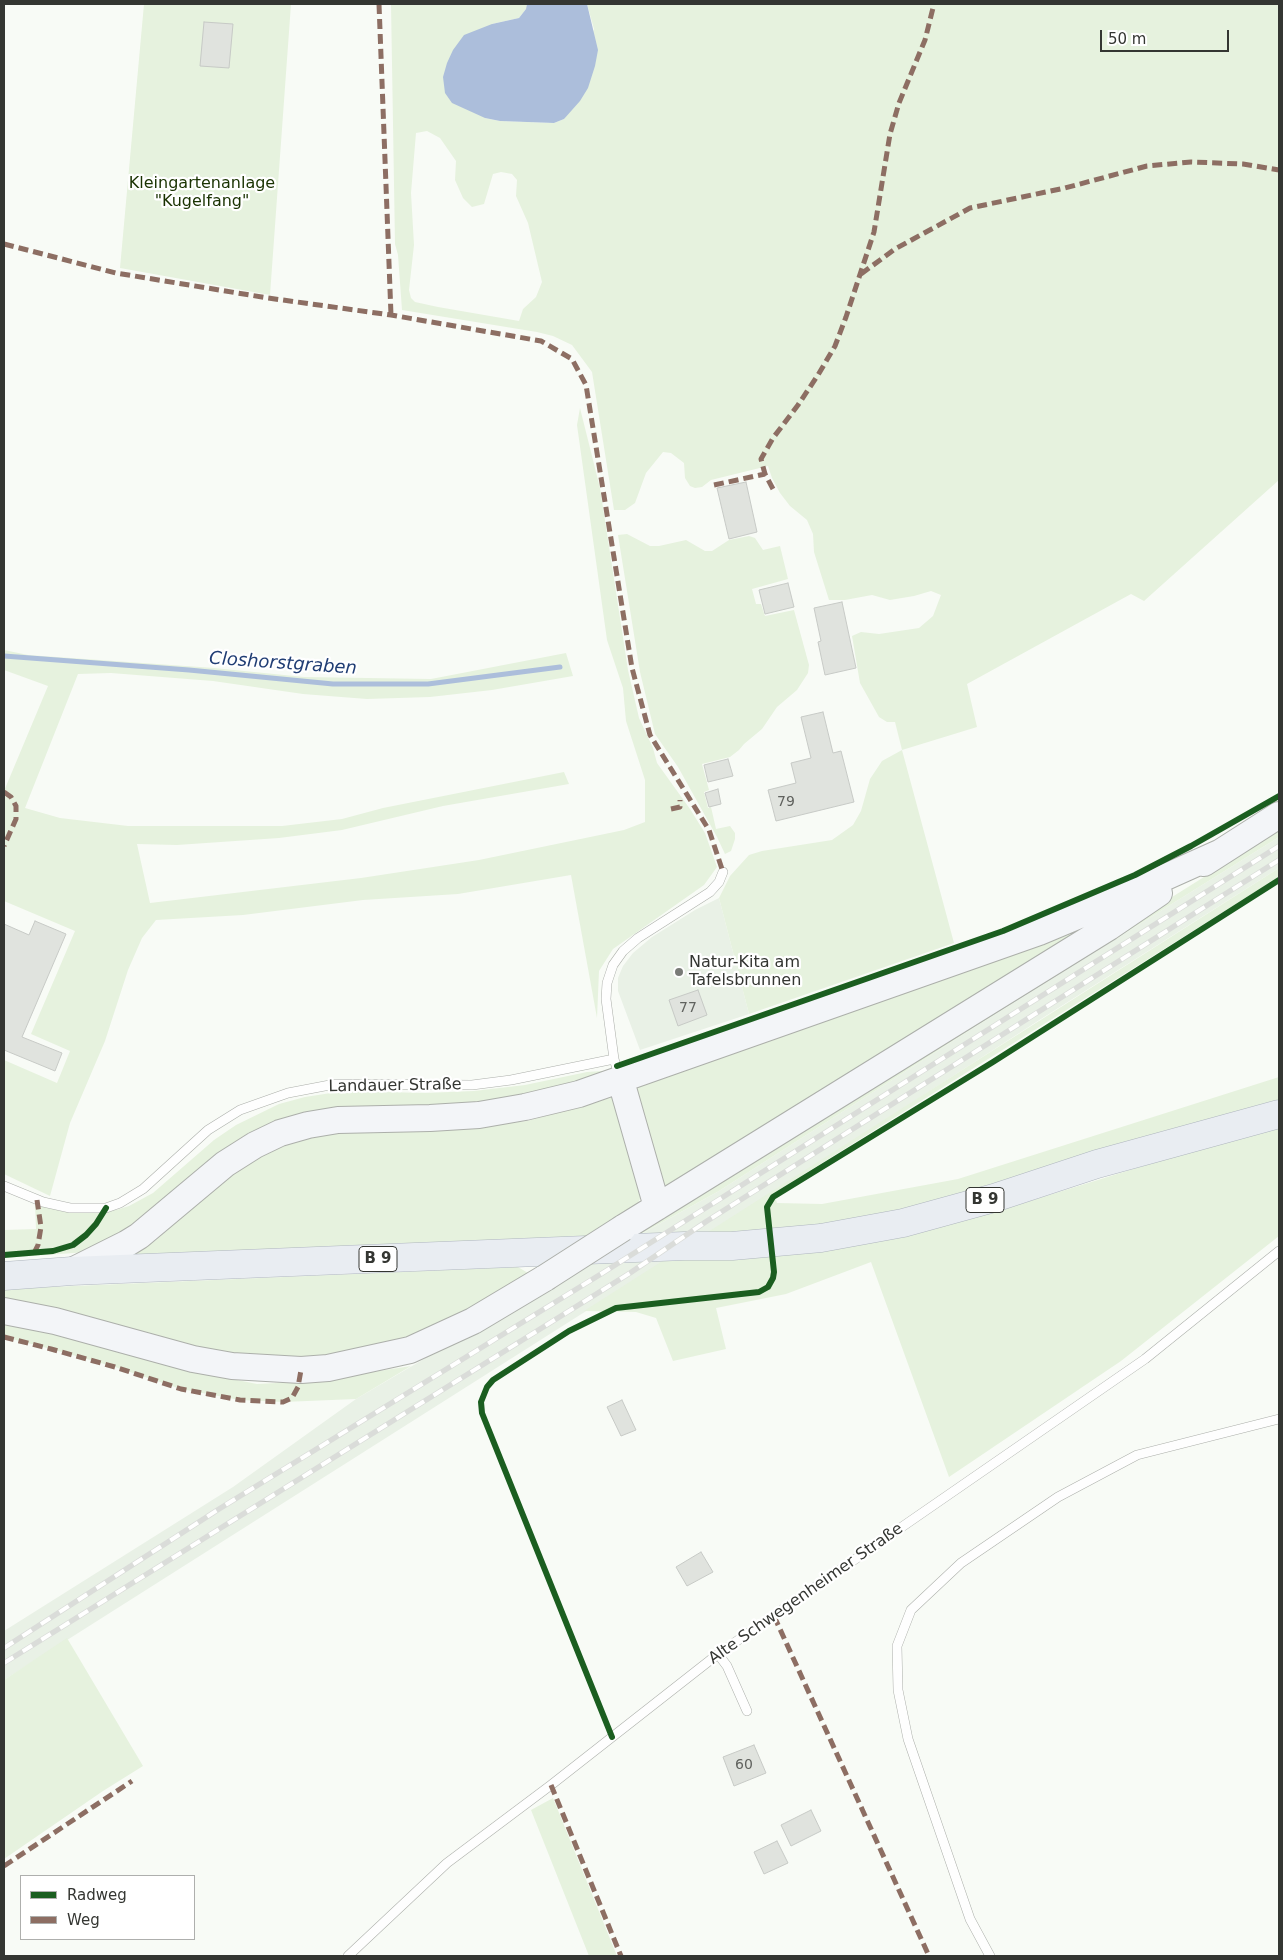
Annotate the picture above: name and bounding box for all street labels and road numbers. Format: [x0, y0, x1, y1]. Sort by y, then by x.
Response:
street label: Landauer Straße [328, 1075, 462, 1097]
road number: B 9 [966, 1188, 1004, 1212]
road number: B 9 [359, 1246, 397, 1272]
street label: Alte Schwegenheimer Straße [705, 1519, 907, 1669]

